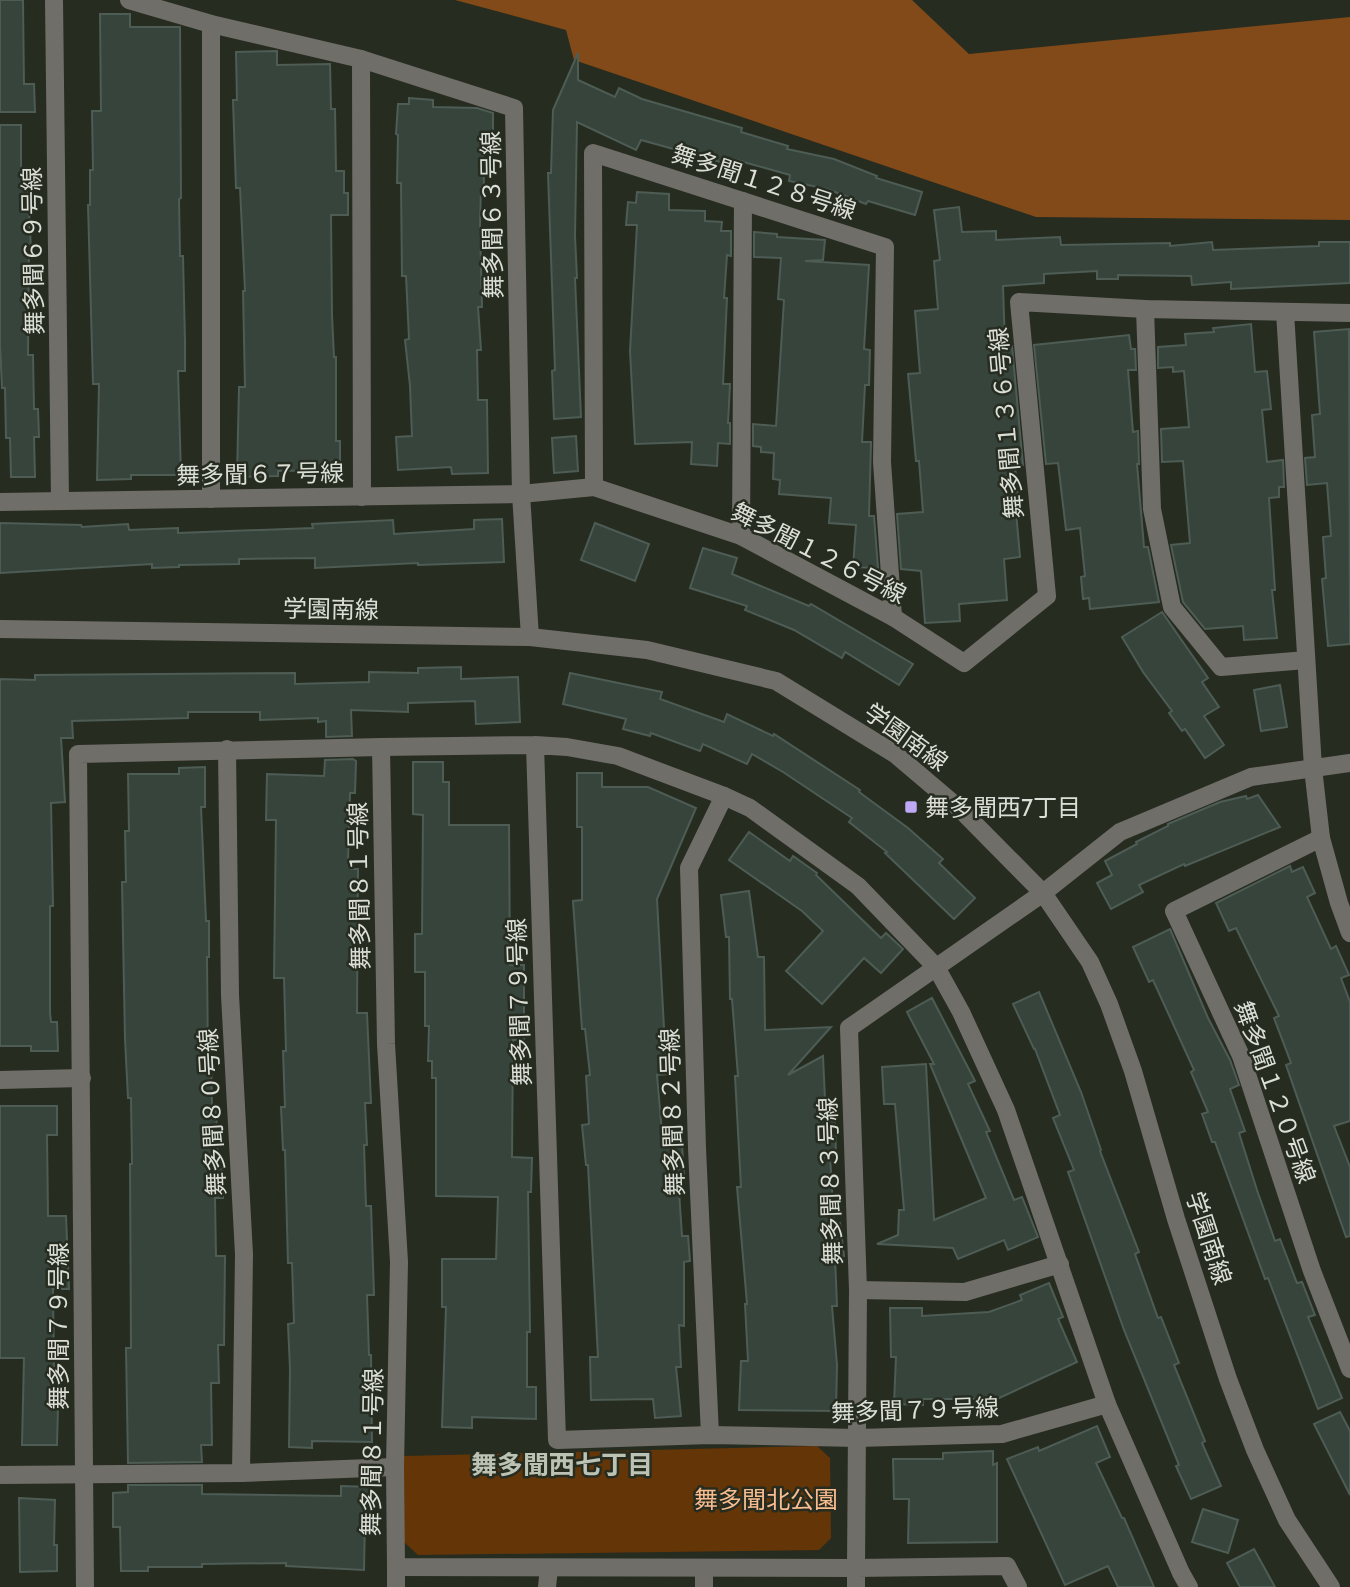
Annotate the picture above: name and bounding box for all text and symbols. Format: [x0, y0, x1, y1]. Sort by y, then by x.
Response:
street label: 舞多聞６３号線 [476, 131, 508, 299]
street label: 舞多聞１２８号線 [668, 139, 860, 225]
street label: 舞多聞６９号線 [17, 167, 49, 335]
street label: 舞多聞１３６号線 [983, 326, 1029, 520]
street label: 舞多聞６７号線 [176, 458, 344, 490]
street label: 舞多聞１２６号線 [727, 496, 911, 610]
street label: 学園南線 [283, 594, 379, 624]
street label: 学園南線 [859, 697, 953, 777]
place label: 舞多聞西7丁目 [925, 793, 1081, 822]
marker: 舞多聞西7丁目 [903, 799, 919, 815]
street label: 舞多聞８１号線 [343, 802, 375, 970]
street label: 舞多聞７９号線 [502, 918, 536, 1086]
street label: 舞多聞１２０号線 [1229, 997, 1321, 1187]
street label: 舞多聞８０号線 [193, 1027, 231, 1197]
street label: 舞多聞８２号線 [655, 1028, 689, 1196]
street label: 舞多聞８３号線 [813, 1097, 847, 1265]
street label: 学園南線 [1180, 1188, 1238, 1288]
street label: 舞多聞７９号線 [44, 1242, 73, 1410]
street label: 舞多聞８１号線 [356, 1368, 388, 1536]
street label: 舞多聞７９号線 [831, 1393, 999, 1427]
district label: 舞多聞西七丁目 [471, 1449, 653, 1481]
park label: 舞多聞北公園 [694, 1485, 838, 1514]

